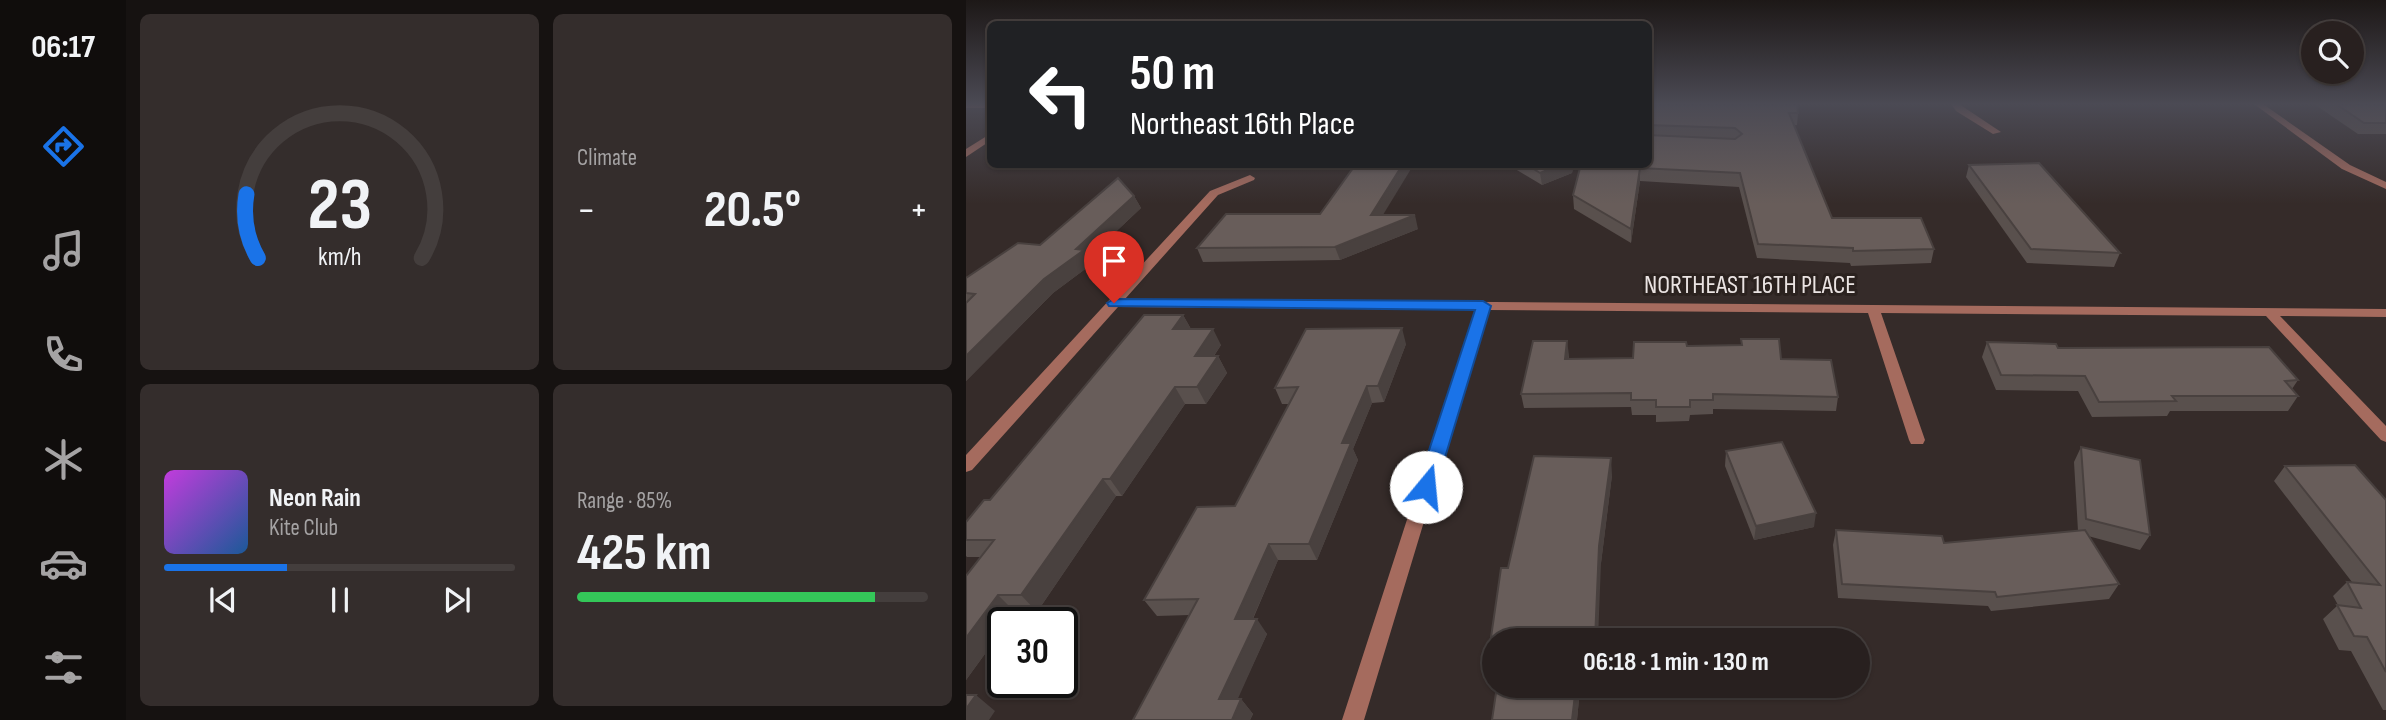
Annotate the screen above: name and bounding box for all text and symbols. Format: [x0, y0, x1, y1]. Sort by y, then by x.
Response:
map controls [2301, 21, 2364, 84]
button: search [2301, 21, 2364, 84]
text: 06:17 [31, 28, 95, 67]
text: 50 m [1130, 45, 1215, 104]
icon: left [1015, 49, 1106, 140]
text: Northeast 16th Place [1130, 105, 1355, 144]
icon: directions [39, 122, 88, 171]
text: Climate [577, 144, 637, 172]
text: 23 [307, 162, 372, 250]
text: 20.5° [704, 179, 801, 242]
text: − [577, 188, 596, 233]
text: + [909, 188, 928, 233]
icon: music [39, 226, 88, 275]
pin [1084, 231, 1144, 303]
text: km/h [318, 242, 361, 273]
icon: arrive [1095, 242, 1133, 280]
street label: NORTHEAST 16TH PLACE [1644, 270, 1856, 301]
icon: phone [39, 330, 88, 379]
icon: climate [39, 435, 88, 484]
position arrow [1389, 450, 1463, 524]
text: Neon Rain [269, 483, 361, 514]
text: Range · 85% [577, 487, 672, 515]
text: Kite Club [269, 514, 338, 542]
text: 425 km [577, 522, 711, 585]
icon: car [39, 539, 88, 588]
icon: previous [204, 581, 242, 619]
icon: pause [321, 581, 359, 619]
icon: next [438, 581, 476, 619]
speed limit sign: 30 [987, 607, 1078, 698]
icon: filters [39, 643, 88, 692]
text: 06:18 · 1 min · 130 m [1583, 647, 1769, 678]

